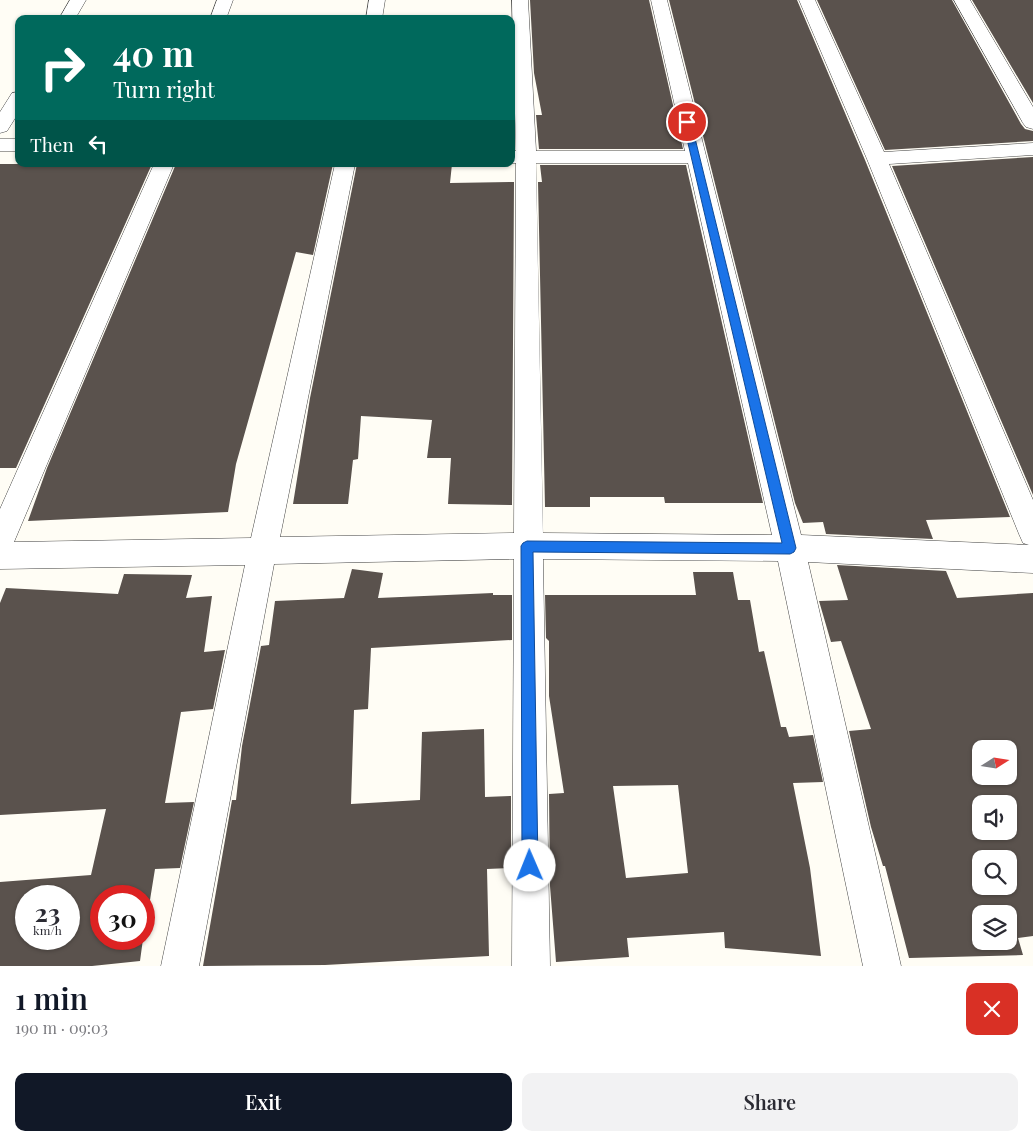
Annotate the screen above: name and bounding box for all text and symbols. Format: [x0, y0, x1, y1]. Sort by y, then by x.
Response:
text: 40 m [113, 29, 194, 76]
icon: right [30, 35, 95, 100]
text: Turn right [113, 74, 215, 104]
pin [666, 101, 708, 143]
icon: arrive [673, 108, 701, 136]
icon: left [84, 130, 112, 158]
text: Then [30, 131, 74, 157]
north arrow [972, 740, 1018, 785]
map controls [972, 740, 1017, 950]
button: sound [972, 795, 1017, 840]
position arrow [503, 839, 555, 891]
button: search [972, 850, 1017, 895]
speed limit sign: 30 [90, 885, 155, 950]
text: 23 [35, 895, 60, 928]
button: layers [972, 905, 1017, 950]
text: km/h [33, 922, 62, 938]
text: 1 min [15, 978, 88, 1018]
button: close [966, 983, 1018, 1035]
text: 190 m · 09:03 [15, 1017, 108, 1038]
button: Exit [15, 1073, 512, 1131]
button: Share [522, 1073, 1018, 1131]

